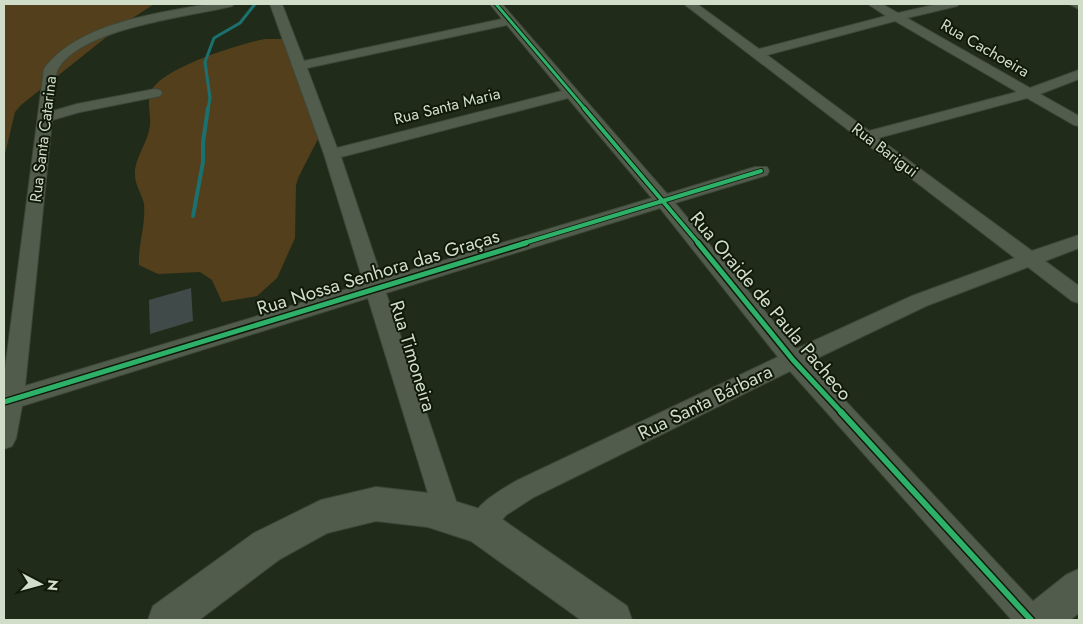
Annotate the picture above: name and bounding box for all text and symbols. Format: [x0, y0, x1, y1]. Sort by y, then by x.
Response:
street label: Rua Cachoeira [936, 13, 1034, 83]
street label: Rua Santa Catarina [24, 75, 62, 203]
street label: Rua Santa Maria [391, 82, 503, 130]
street label: Rua Barigui [847, 117, 923, 183]
street label: Rua Oraide de Paula Pacheco [684, 206, 858, 406]
street label: Rua Nossa Senhora das Graças [253, 222, 503, 322]
street label: Rua Timoneira [383, 297, 443, 415]
street label: Rua Santa Bárbara [633, 358, 777, 446]
north arrow [15, 559, 65, 609]
text: N [42, 579, 63, 592]

